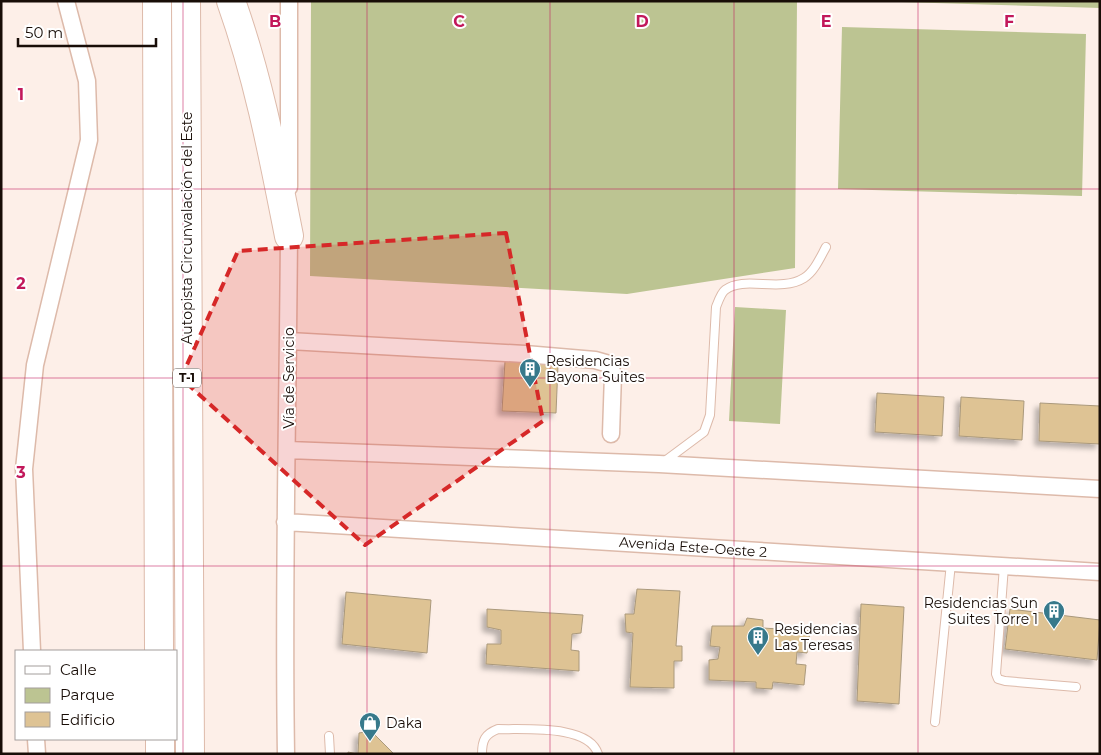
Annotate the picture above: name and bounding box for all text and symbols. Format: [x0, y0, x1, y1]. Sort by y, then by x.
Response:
text: B [269, 12, 281, 31]
text: C [453, 12, 465, 31]
text: D [635, 12, 649, 31]
text: E [821, 12, 831, 31]
text: F [1004, 12, 1014, 31]
scale bar [18, 15, 155, 47]
text: 50 m [25, 23, 63, 42]
text: 1 [18, 85, 24, 104]
street label: Autopista Circunvalación del Este [178, 111, 196, 345]
text: 2 [16, 274, 26, 293]
street label: Vía de Servicio [280, 327, 298, 429]
place label: Residencias Bayona Suites [546, 352, 645, 386]
building icon: Residencias Bayona Suites [518, 357, 542, 388]
road number: T-1 [173, 368, 201, 388]
text: 3 [15, 463, 26, 482]
street label: Avenida Este-Oeste 2 [618, 533, 768, 561]
place label: Residencias Sun Suites Torre 1 [924, 594, 1038, 628]
building icon: Residencias Sun Suites Torre 1 [1042, 599, 1066, 630]
place label: Residencias Las Teresas [774, 620, 857, 654]
building icon: Residencias Las Teresas [746, 625, 770, 656]
legend [15, 650, 178, 740]
text: Calle [60, 660, 97, 679]
text: Parque [60, 685, 115, 704]
text: Edificio [60, 710, 115, 729]
shop icon: Daka [358, 711, 382, 742]
place label: Daka [386, 714, 422, 732]

